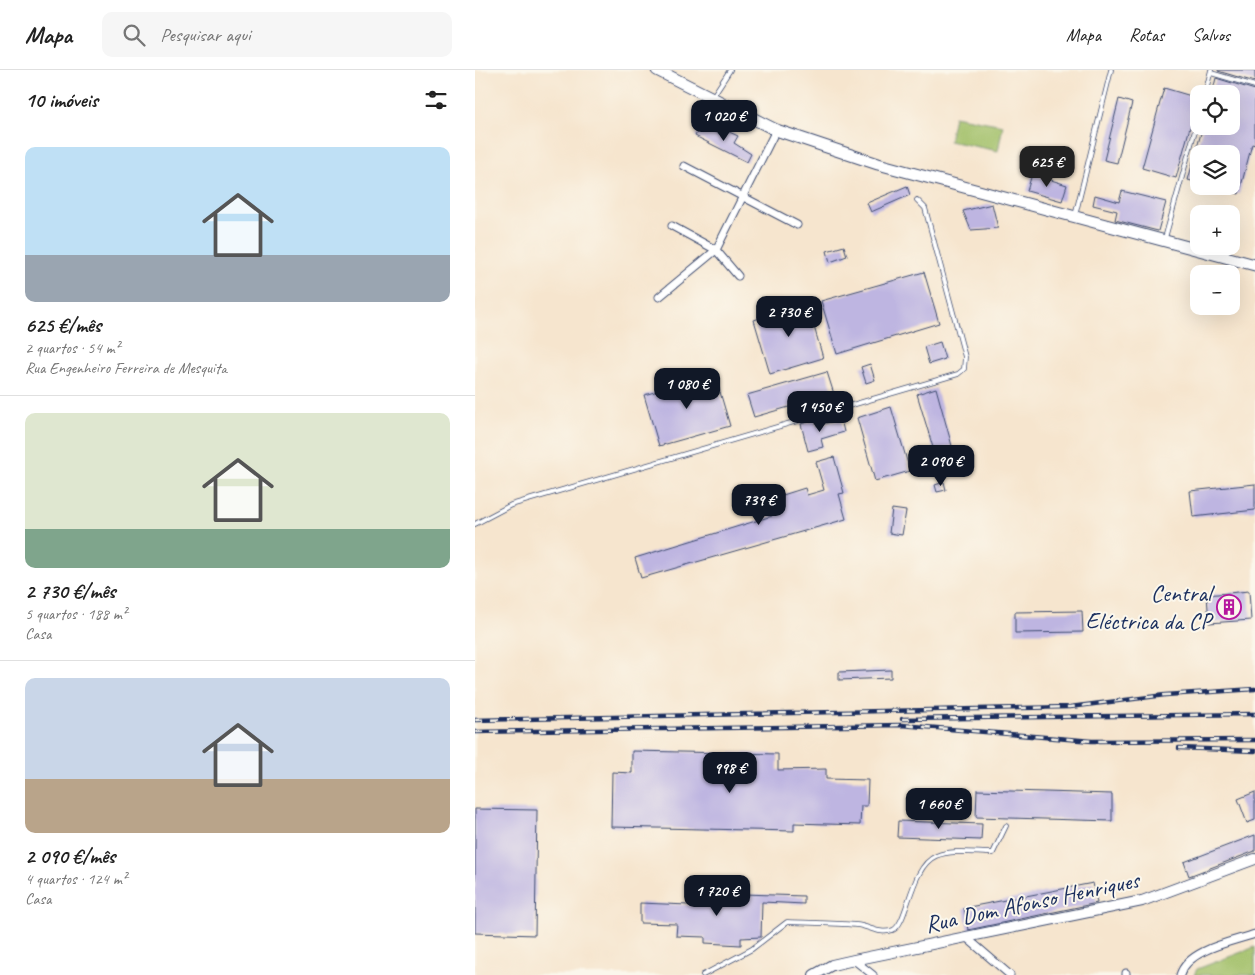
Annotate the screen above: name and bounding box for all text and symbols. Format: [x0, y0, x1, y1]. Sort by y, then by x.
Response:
search box [102, 12, 452, 57]
text: Mapa [25, 20, 72, 50]
icon: search [120, 21, 148, 49]
text: Pesquisar aqui [160, 23, 251, 47]
text: Mapa [1066, 24, 1101, 46]
text: Rotas [1129, 24, 1164, 46]
text: Salvos [1192, 24, 1230, 46]
map controls [1190, 85, 1240, 315]
button: locate [1190, 85, 1240, 135]
icon: filters [422, 86, 450, 114]
text: 10 imóveis [25, 87, 98, 113]
pin: 1 020 € [678, 100, 770, 142]
text: 1 020 € [702, 106, 746, 126]
button: layers [1190, 145, 1240, 195]
pin: 625 € [1012, 146, 1082, 188]
text: 625 € [1031, 152, 1063, 172]
icon: home [193, 180, 283, 270]
button: + [1190, 205, 1240, 255]
button: − [1190, 265, 1240, 315]
pin: 2 730 € [743, 296, 835, 338]
text: 2 730 € [767, 302, 811, 322]
text: 625 €/mês [25, 312, 101, 338]
text: 2 quartos · 54 m² [25, 338, 120, 358]
text: Rua Engenheiro Ferreira de Mesquita [25, 358, 227, 378]
pin: 1 080 € [641, 368, 733, 410]
text: 1 080 € [665, 374, 709, 394]
pin: 1 450 € [774, 390, 866, 433]
text: 1 450 € [798, 397, 842, 417]
pin: 2 090 € [895, 444, 987, 487]
icon: home [193, 445, 283, 535]
text: 2 090 € [919, 451, 963, 471]
pin: 739 € [724, 484, 794, 526]
text: 739 € [743, 490, 775, 510]
text: 2 730 €/mês [25, 578, 115, 604]
place label: Central Eléctrica da CP [1085, 578, 1215, 636]
building icon: Central Eléctrica da CP [1216, 594, 1242, 620]
text: 5 quartos · 188 m² [25, 604, 127, 624]
text: Casa [25, 624, 51, 644]
icon: home [193, 710, 283, 800]
pin: 998 € [695, 752, 765, 794]
text: 998 € [714, 758, 746, 778]
pin: 1 660 € [893, 788, 985, 830]
text: 1 660 € [917, 794, 961, 814]
text: 2 090 €/mês [25, 843, 115, 869]
street label: Rua Dom Afonso Henriques [922, 864, 1144, 939]
text: 4 quartos · 124 m² [25, 869, 127, 889]
pin: 1 720 € [671, 874, 763, 917]
text: 1 720 € [695, 881, 739, 901]
text: Casa [25, 889, 51, 909]

